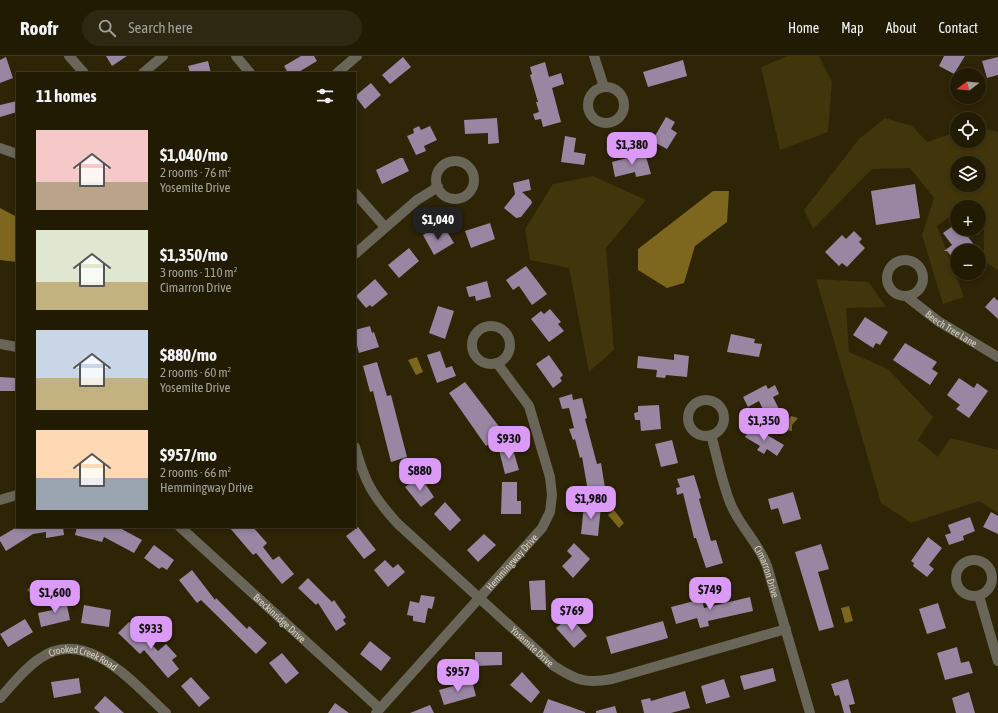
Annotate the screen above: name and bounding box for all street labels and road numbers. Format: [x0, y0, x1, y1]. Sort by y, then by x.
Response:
street label: Beech Tree Lane [923, 308, 979, 349]
street label: Hemmingway Drive [484, 532, 540, 593]
street label: Cimarron Drive [752, 543, 781, 599]
street label: Breckinridge Drive [251, 592, 308, 645]
street label: Yosemite Drive [508, 624, 556, 669]
street label: Crooked Creek Road [47, 644, 119, 673]

